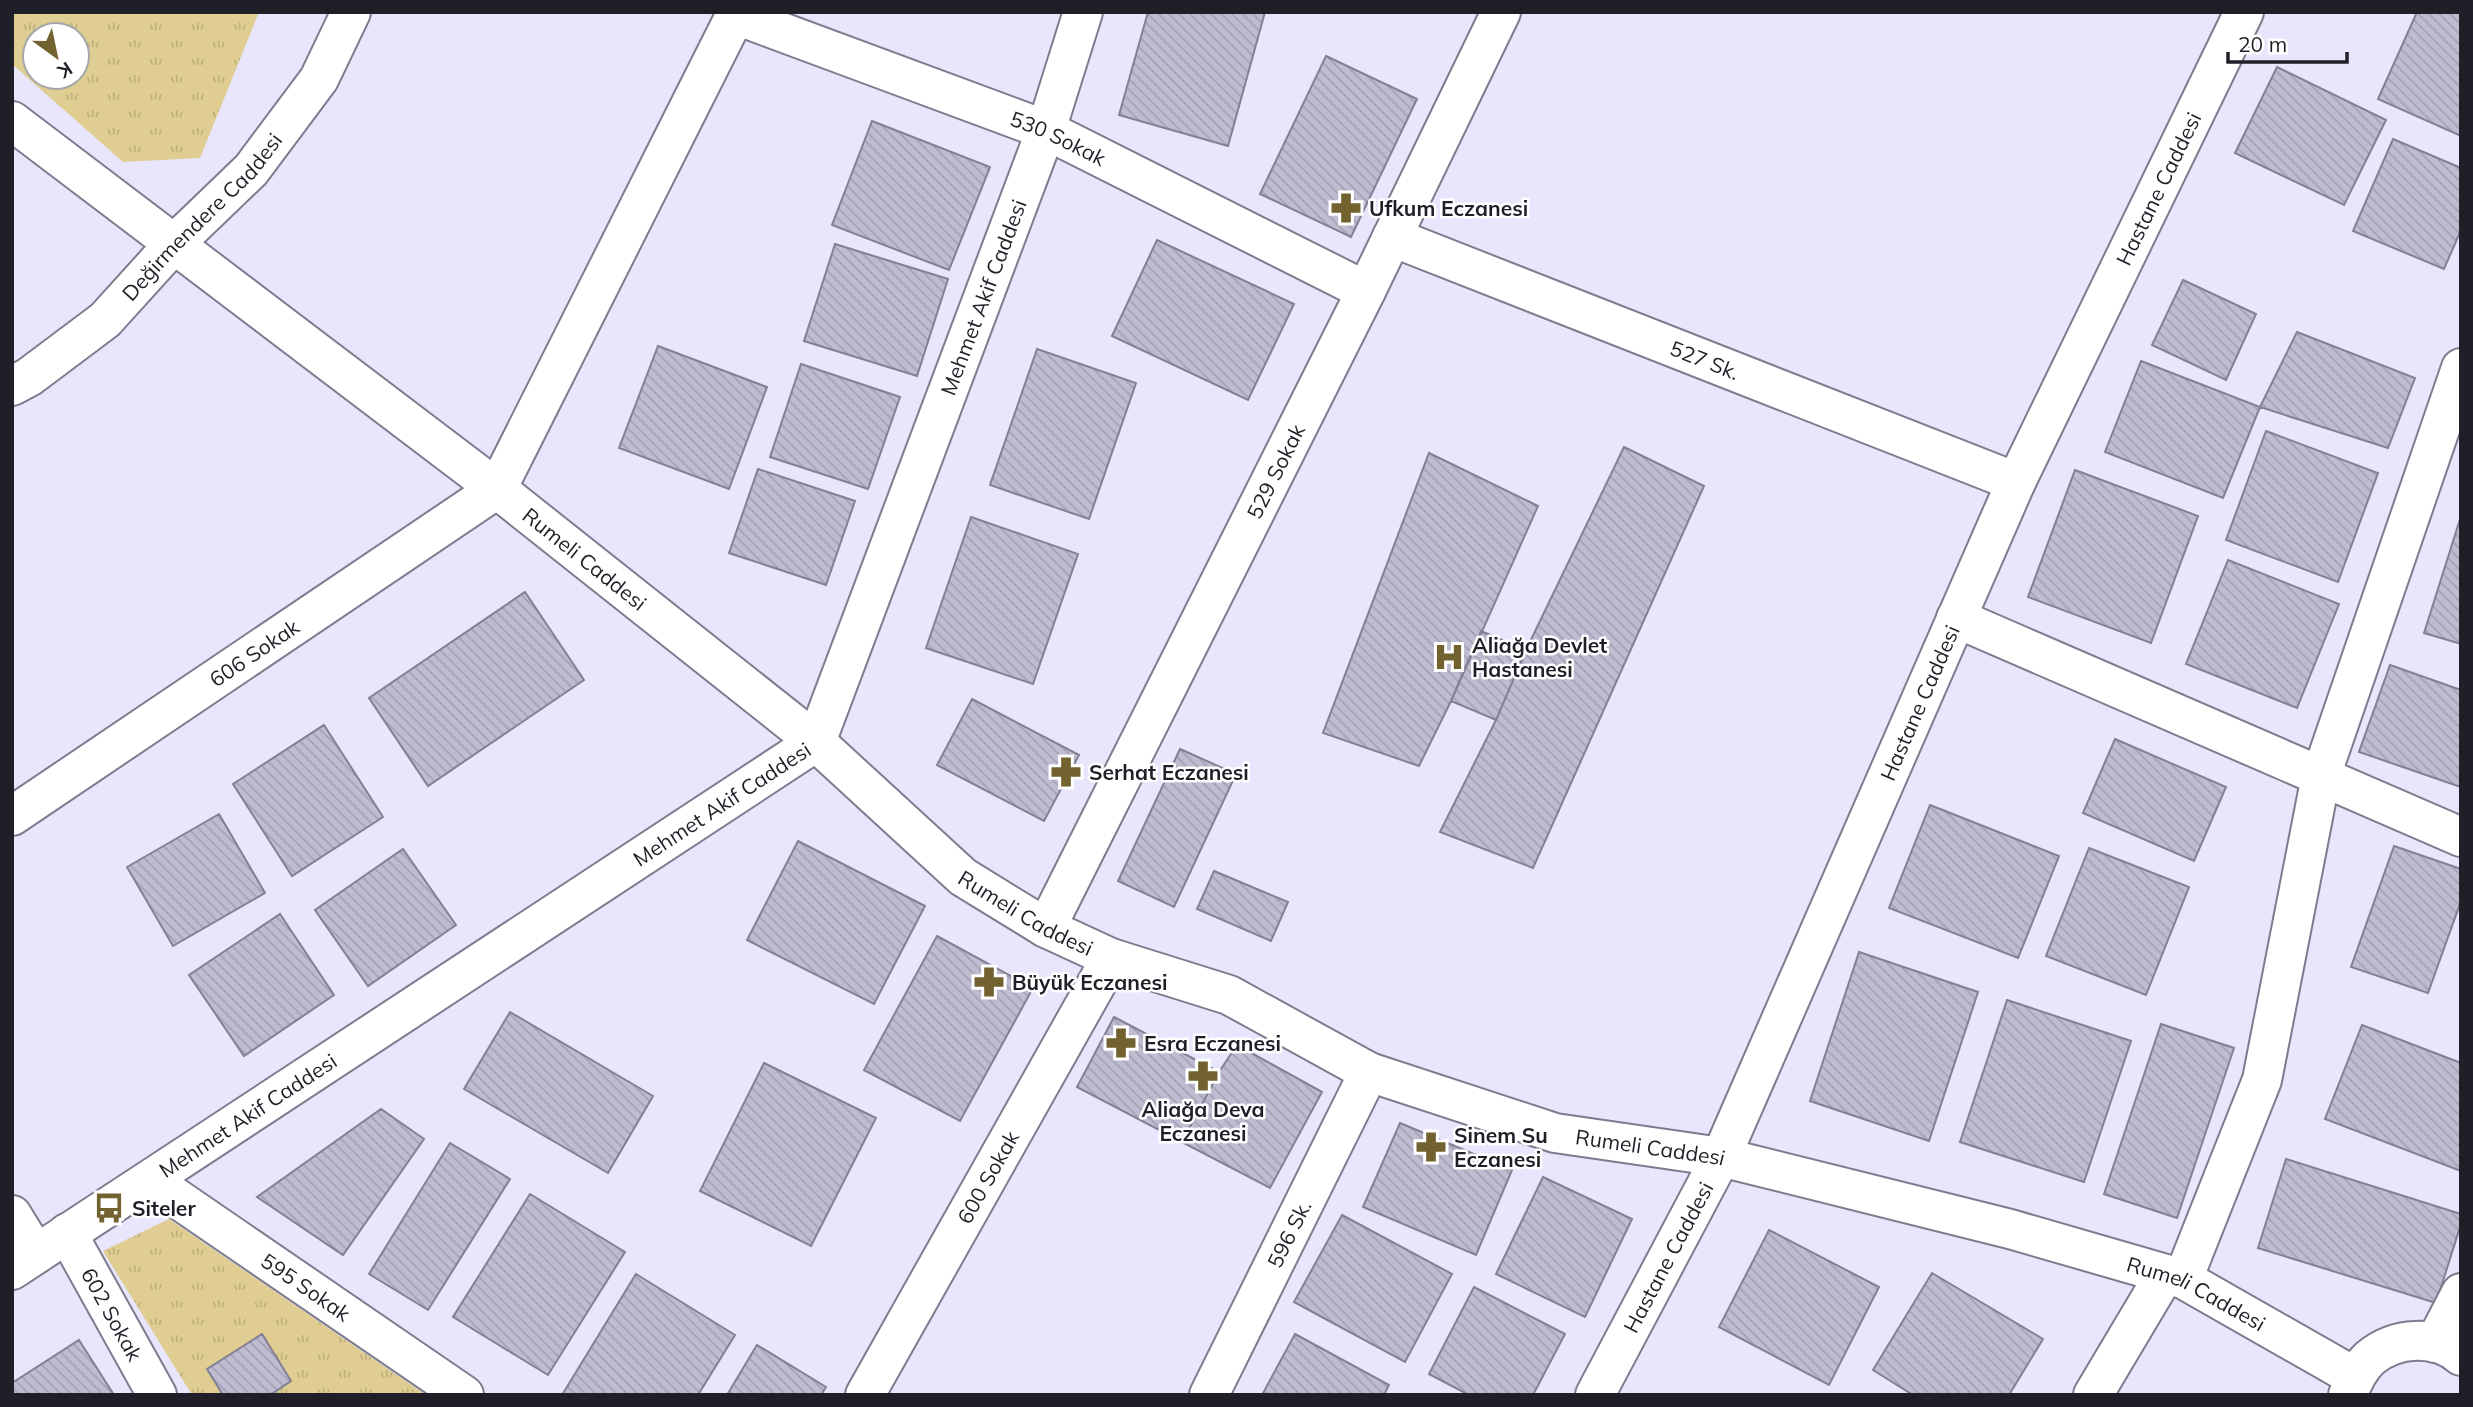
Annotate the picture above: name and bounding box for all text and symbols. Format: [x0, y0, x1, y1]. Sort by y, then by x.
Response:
north arrow [21, 21, 91, 91]
scale bar [2228, 21, 2347, 65]
text: 20 m [2238, 31, 2287, 57]
text: K [52, 57, 77, 84]
street label: 530 Sokak [1007, 105, 1111, 171]
street label: Hastane Caddesi [2110, 108, 2206, 269]
street label: Değirmendere Caddesi [116, 128, 287, 306]
pharmacy icon: Ufkum Eczanesi [1329, 191, 1363, 225]
place label: Ufkum Eczanesi [1369, 195, 1528, 221]
street label: Mehmet Akif Caddesi [935, 196, 1032, 399]
street label: 527 Sk. [1666, 334, 1743, 385]
street label: 529 Sokak [1241, 420, 1310, 523]
street label: Rumeli Caddesi [518, 502, 652, 616]
street label: 606 Sokak [204, 613, 304, 692]
street label: Hastane Caddesi [1874, 621, 1965, 784]
place label: Aliağa Devlet Hastanesi [1472, 632, 1607, 682]
hospital icon: Aliağa Devlet Hastanesi [1432, 640, 1466, 674]
street label: Mehmet Akif Caddesi [628, 736, 815, 872]
pharmacy icon: Serhat Eczanesi [1049, 755, 1083, 789]
place label: Serhat Eczanesi [1089, 759, 1249, 785]
street label: Rumeli Caddesi [954, 864, 1097, 961]
pharmacy icon: Büyük Eczanesi [972, 965, 1006, 999]
place label: Büyük Eczanesi [1012, 969, 1167, 995]
pharmacy icon: Esra Eczanesi [1104, 1026, 1138, 1060]
place label: Esra Eczanesi [1144, 1030, 1281, 1056]
street label: Mehmet Akif Caddesi [154, 1048, 341, 1183]
pharmacy icon: Aliağa Deva Eczanesi [1186, 1059, 1220, 1093]
place label: Aliağa Deva Eczanesi [1141, 1096, 1265, 1146]
place label: Sinem Su Eczanesi [1454, 1122, 1548, 1172]
street label: Rumeli Caddesi [1574, 1123, 1728, 1171]
street label: 600 Sokak [951, 1126, 1024, 1228]
pharmacy icon: Sinem Su Eczanesi [1414, 1130, 1448, 1164]
street label: Hastane Caddesi [1617, 1177, 1719, 1337]
bus stop icon: Siteler [92, 1191, 126, 1225]
place label: Siteler [132, 1195, 196, 1221]
street label: 596 Sk. [1261, 1196, 1317, 1272]
street label: 595 Sokak [256, 1247, 356, 1327]
street label: Rumeli Caddesi [2124, 1250, 2270, 1336]
street label: 602 Sokak [76, 1263, 149, 1366]

